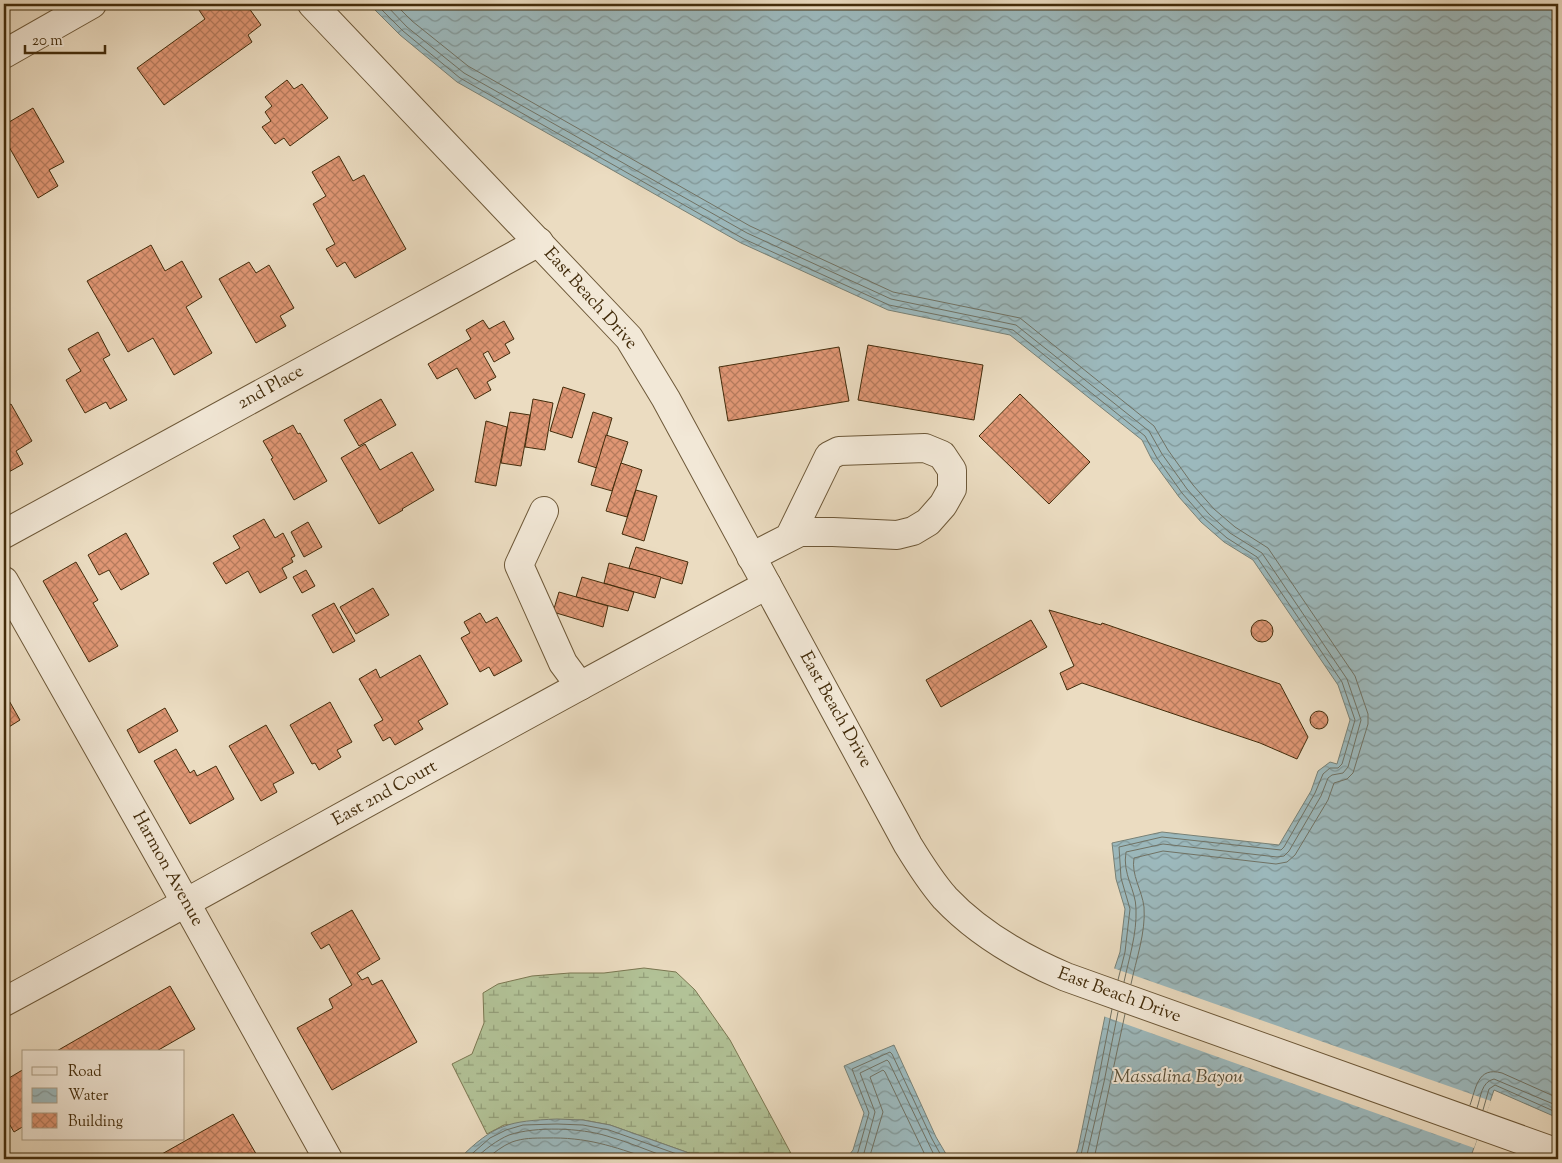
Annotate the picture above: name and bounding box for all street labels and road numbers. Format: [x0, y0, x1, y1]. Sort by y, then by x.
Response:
street label: East Beach Drive [537, 242, 643, 356]
street label: 2nd Place [233, 359, 309, 417]
street label: East Beach Drive [792, 647, 878, 773]
street label: East 2nd Court [328, 754, 442, 834]
street label: Harmon Avenue [125, 807, 209, 931]
street label: East Beach Drive [1054, 962, 1184, 1030]

